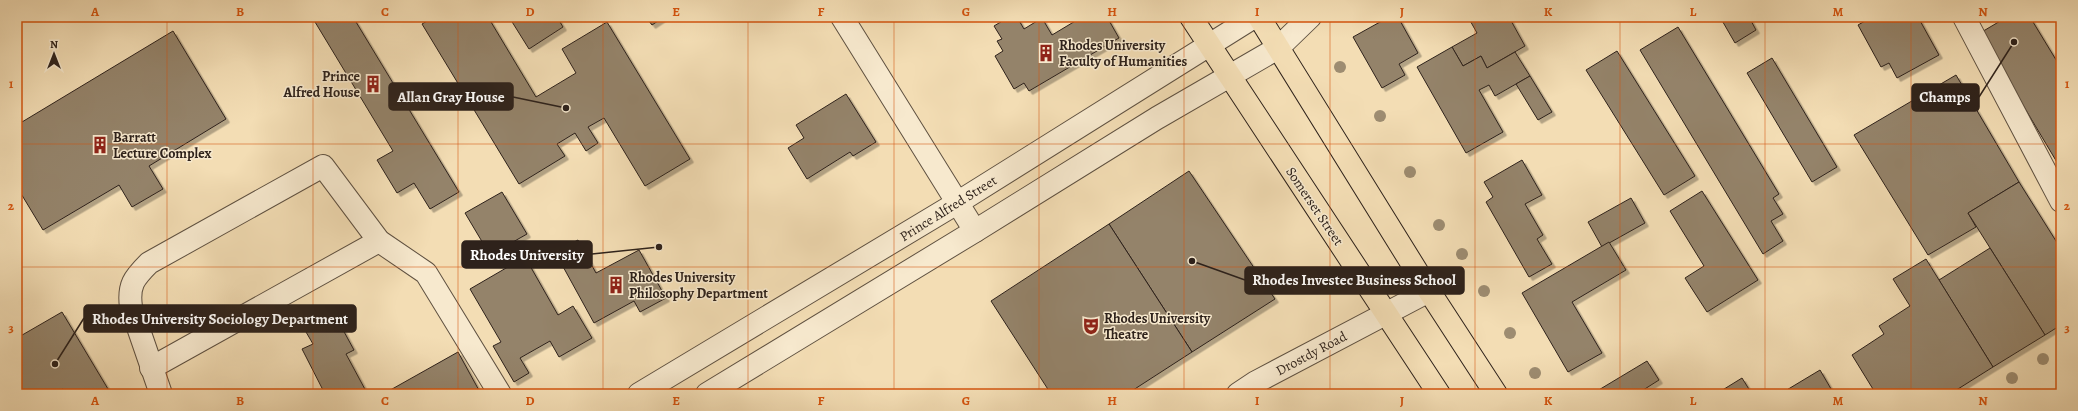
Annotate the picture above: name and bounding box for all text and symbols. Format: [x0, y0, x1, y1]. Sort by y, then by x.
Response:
text: A [90, 3, 100, 20]
text: B [236, 3, 244, 20]
text: C [381, 3, 389, 20]
text: D [525, 3, 535, 20]
text: E [672, 3, 680, 20]
text: F [818, 3, 825, 20]
text: G [962, 3, 970, 20]
text: H [1107, 3, 1117, 20]
text: I [1255, 3, 1260, 20]
text: J [1400, 3, 1404, 20]
text: K [1544, 3, 1553, 20]
text: L [1690, 3, 1697, 20]
text: M [1833, 3, 1844, 20]
text: N [1978, 3, 1988, 20]
north arrow [34, 34, 74, 74]
place label: Rhodes University Faculty of Humanities [1059, 36, 1188, 71]
text: N [50, 37, 58, 52]
building icon: Rhodes University Faculty of Humanities [1036, 43, 1056, 63]
place label: Prince Alfred House [283, 67, 361, 102]
building icon: Prince Alfred House [363, 74, 383, 94]
text: 1 [9, 75, 14, 92]
text: 1 [2065, 75, 2070, 92]
callout: Allan Gray House [389, 83, 513, 110]
callout: Champs [1912, 84, 1979, 111]
text: Allan Gray House [396, 87, 505, 107]
text: Champs [1919, 87, 1971, 107]
place label: Barratt Lecture Complex [113, 128, 212, 163]
building icon: Barratt Lecture Complex [90, 135, 110, 155]
street label: Somerset Street [1281, 163, 1348, 250]
street label: Prince Alfred Street [896, 171, 1001, 246]
text: 2 [8, 197, 15, 214]
text: 2 [2064, 197, 2071, 214]
callout: Rhodes University [462, 241, 592, 268]
text: Rhodes University [470, 245, 585, 265]
callout: Rhodes Investec Business School [1245, 267, 1464, 294]
place label: Rhodes University Philosophy Department [629, 268, 768, 303]
text: Rhodes Investec Business School [1252, 270, 1456, 290]
building icon: Rhodes University Philosophy Department [606, 275, 626, 295]
callout: Rhodes University Sociology Department [84, 305, 356, 332]
text: Rhodes University Sociology Department [92, 309, 348, 329]
place label: Rhodes University Theatre [1104, 309, 1211, 344]
theatre icon: Rhodes University Theatre [1081, 316, 1101, 336]
text: 3 [8, 319, 14, 336]
text: 3 [2064, 319, 2070, 336]
street label: Drostdy Road [1272, 327, 1351, 380]
text: A [90, 392, 100, 409]
text: B [236, 392, 244, 409]
text: C [381, 392, 389, 409]
text: D [525, 392, 535, 409]
text: E [672, 392, 680, 409]
text: F [818, 392, 825, 409]
text: G [962, 392, 970, 409]
text: H [1107, 392, 1117, 409]
text: I [1255, 392, 1260, 409]
text: J [1400, 392, 1404, 409]
text: K [1544, 392, 1553, 409]
text: L [1690, 392, 1697, 409]
text: M [1833, 392, 1844, 409]
text: N [1978, 392, 1988, 409]

